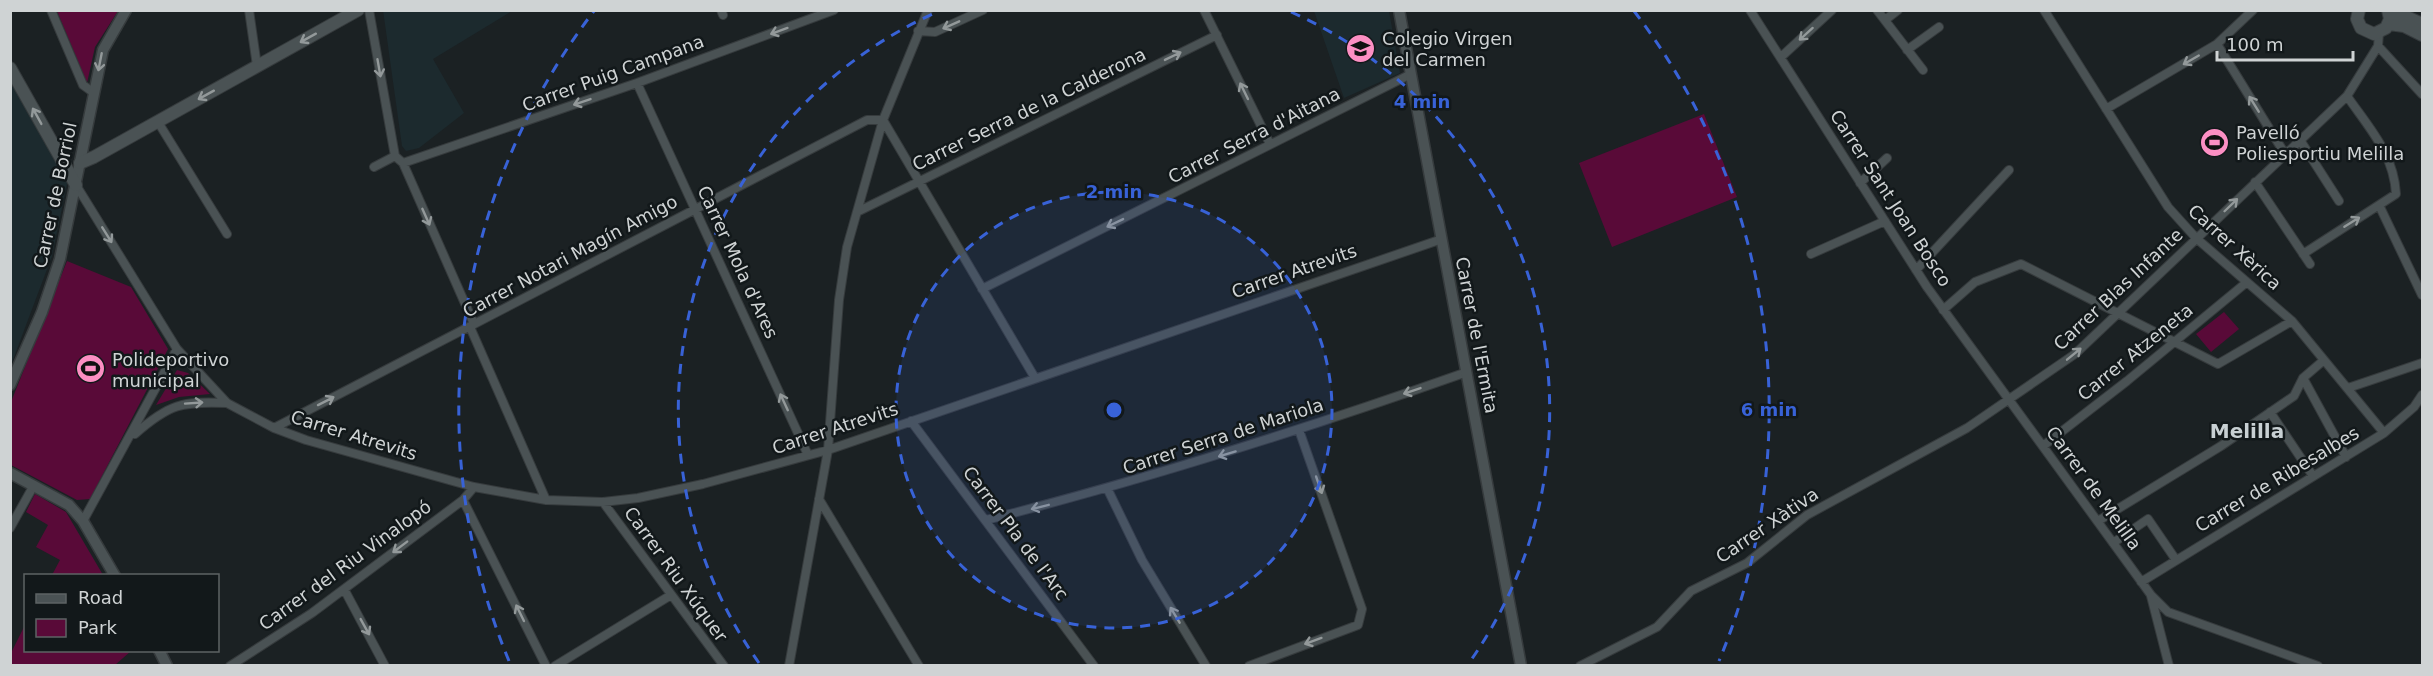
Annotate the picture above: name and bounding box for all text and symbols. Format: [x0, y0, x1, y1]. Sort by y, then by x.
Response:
one-way arrow [943, 20, 961, 31]
scale bar [2217, 24, 2354, 62]
one-way arrow [770, 26, 789, 37]
one-way arrow [1799, 27, 1814, 41]
place label: Colegio Virgen del Carmen [1382, 28, 1513, 70]
street label: Carrer Puig Campana [519, 30, 707, 116]
school or university icon: Colegio Virgen del Carmen [1345, 32, 1377, 64]
one-way arrow [299, 33, 316, 45]
text: 100 m [2226, 34, 2284, 55]
street label: Carrer Serra de la Calderona [909, 43, 1149, 175]
one-way arrow [1164, 50, 1182, 62]
one-way arrow [94, 52, 105, 72]
one-way arrow [2183, 54, 2200, 66]
one-way arrow [374, 58, 385, 77]
street label: Carrer Serra d'Aitana [1165, 83, 1343, 187]
one-way arrow [1238, 83, 1250, 101]
one-way arrow [198, 89, 215, 101]
text: 4 min [1394, 91, 1450, 112]
one-way arrow [2248, 96, 2260, 113]
one-way arrow [573, 98, 592, 109]
street label: Carrer Sant Joan Bosco [1826, 106, 1956, 290]
one-way arrow [31, 108, 43, 125]
street label: Carrer de Borriol [29, 120, 81, 270]
place label: Pavelló Poliesportiu Melilla [2236, 122, 2404, 164]
sports icon: Pavelló Poliesportiu Melilla [2199, 126, 2231, 158]
text: 2 min [1086, 181, 1142, 202]
street label: Carrer Mola d'Ares [693, 182, 783, 342]
street label: Carrer Notari Magín Amigo [459, 190, 681, 322]
one-way arrow [2224, 198, 2239, 213]
street label: Carrer Xèrica [2184, 200, 2286, 294]
one-way arrow [421, 207, 432, 225]
one-way arrow [2343, 216, 2360, 228]
one-way arrow [1106, 218, 1124, 230]
street label: Carrer Blas Infante [2049, 224, 2187, 354]
one-way arrow [101, 226, 113, 243]
street label: Carrer Atrevits [1229, 240, 1359, 302]
street label: Carrer de l'Ermita [1452, 255, 1502, 415]
street label: Carrer Atzeneta [2073, 299, 2197, 405]
one-way arrow [2066, 347, 2082, 360]
place label: Polideportivo municipal [112, 349, 229, 391]
sports icon: Polideportivo municipal [75, 353, 107, 385]
one-way arrow [1403, 386, 1422, 397]
one-way arrow [777, 394, 789, 412]
street label: Carrer Serra de Mariola [1120, 394, 1326, 478]
one-way arrow [317, 395, 335, 406]
one-way arrow [184, 397, 203, 408]
street label: Carrer Atrevits [769, 398, 901, 458]
text: 6 min [1741, 399, 1797, 420]
centre of rings [1104, 400, 1124, 420]
street label: Carrer Atrevits [288, 406, 420, 464]
district label: Melilla [2210, 419, 2284, 443]
street label: Carrer de Melilla [2042, 422, 2146, 554]
street label: Carrer de Ribesalbes [2191, 422, 2363, 536]
one-way arrow [1218, 449, 1237, 460]
street label: Carrer Pla de l'Arc [959, 462, 1073, 604]
one-way arrow [1314, 475, 1325, 494]
street label: Carrer Xàtiva [1712, 483, 1822, 567]
street label: Carrer del Riu Vinalopó [255, 496, 435, 634]
one-way arrow [1031, 501, 1050, 513]
street label: Carrer Riu Xúquer [620, 502, 732, 646]
one-way arrow [392, 541, 408, 554]
legend [24, 574, 219, 652]
text: Road [78, 587, 123, 608]
one-way arrow [513, 605, 525, 623]
one-way arrow [1169, 607, 1181, 624]
text: Park [78, 617, 117, 638]
one-way arrow [360, 618, 371, 636]
one-way arrow [1305, 636, 1323, 647]

